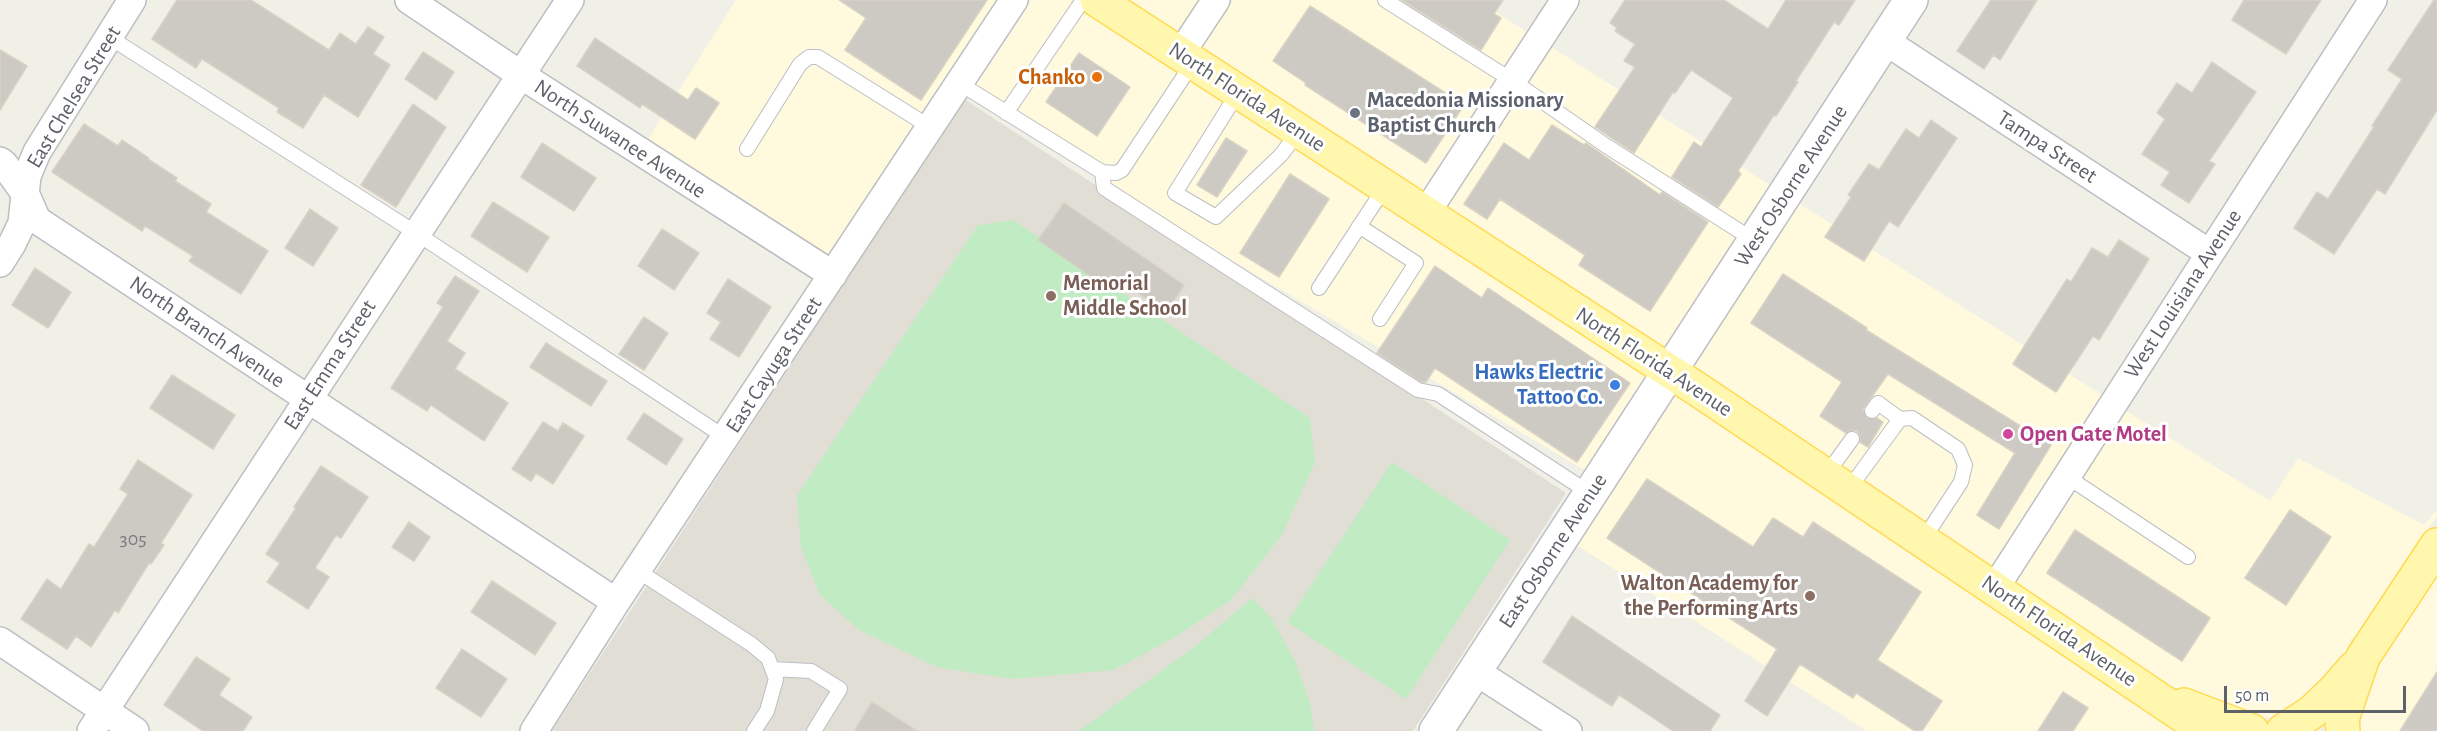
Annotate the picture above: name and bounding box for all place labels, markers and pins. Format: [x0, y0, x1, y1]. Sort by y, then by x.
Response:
place label: Chanko [1018, 64, 1085, 90]
marker: Chanko [1090, 70, 1104, 84]
place label: Macedonia Missionary Baptist Church [1367, 87, 1564, 138]
marker: Macedonia Missionary Baptist Church [1348, 106, 1362, 120]
place label: Memorial Middle School [1063, 270, 1187, 322]
marker: Memorial Middle School [1044, 289, 1058, 303]
place label: Hawks Electric Tattoo Co. [1474, 359, 1603, 410]
marker: Hawks Electric Tattoo Co. [1608, 378, 1622, 392]
place label: Open Gate Motel [2020, 421, 2167, 447]
marker: Open Gate Motel [2001, 427, 2015, 441]
place label: Walton Academy for the Performing Arts [1620, 570, 1798, 622]
marker: Walton Academy for the Performing Arts [1803, 589, 1817, 603]

